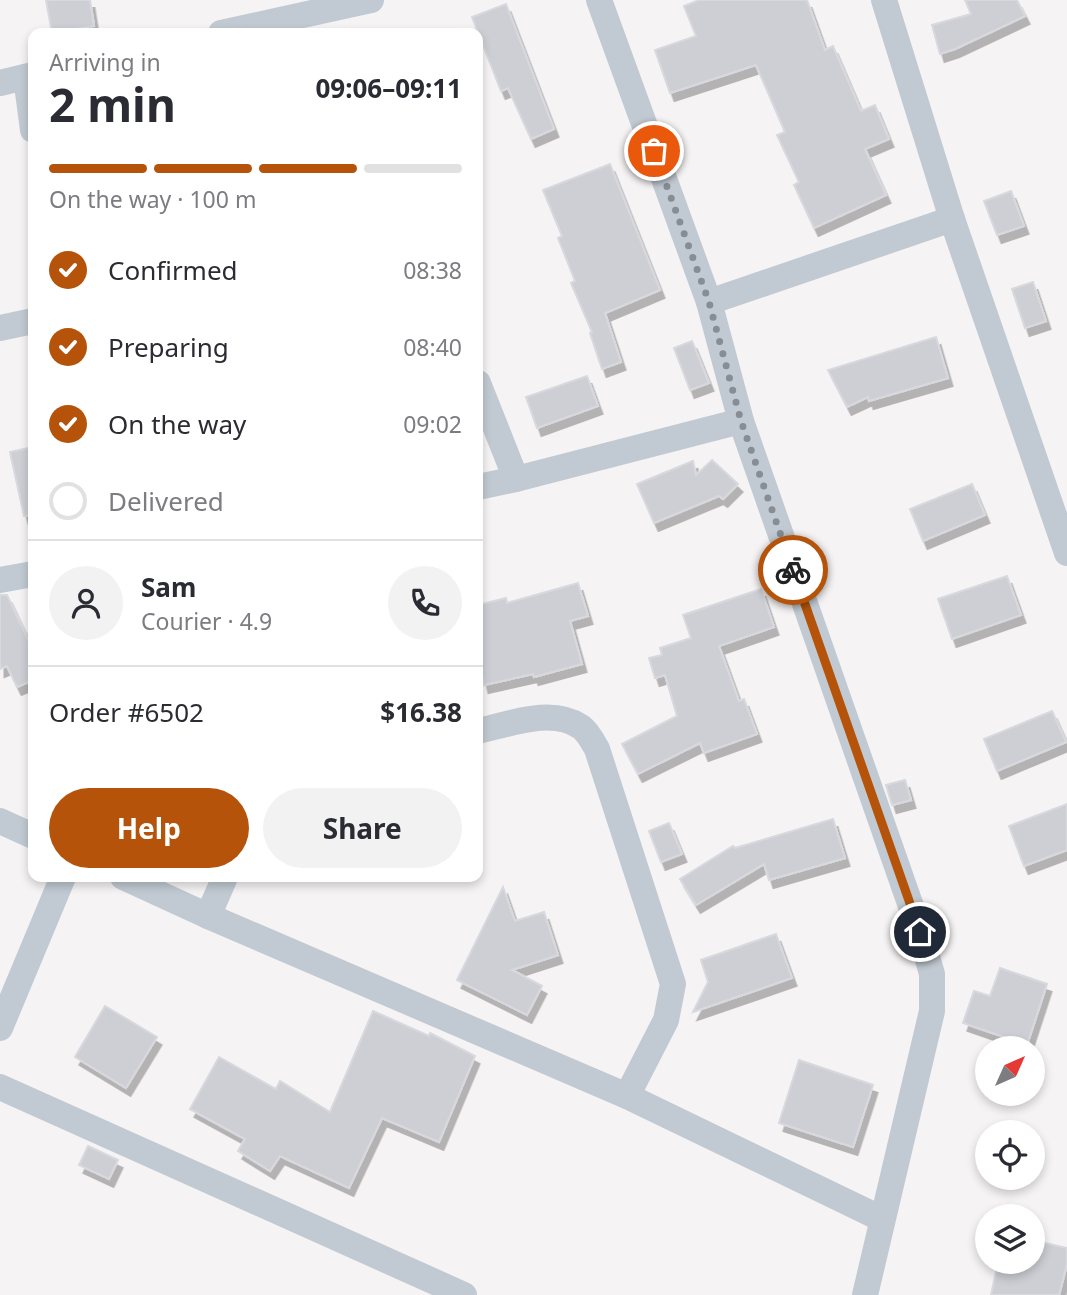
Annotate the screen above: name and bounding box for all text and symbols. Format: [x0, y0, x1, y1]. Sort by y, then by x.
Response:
text: Arriving in [49, 46, 161, 78]
text: 09:06–09:11 [315, 70, 462, 106]
text: 2 min [49, 73, 176, 135]
pin [624, 121, 684, 181]
icon: bag [635, 132, 673, 170]
text: On the way · 100 m [49, 183, 256, 215]
icon: check [49, 251, 87, 289]
text: Confirmed [108, 252, 238, 288]
text: 08:38 [403, 254, 462, 286]
icon: check [49, 328, 87, 366]
text: Preparing [108, 329, 229, 365]
text: 08:40 [403, 331, 462, 363]
icon: check [49, 405, 87, 443]
text: On the way [108, 406, 246, 442]
text: 09:02 [403, 408, 462, 440]
text: Delivered [108, 483, 224, 519]
courier [758, 535, 828, 605]
icon: bike [774, 551, 812, 589]
button: person [49, 566, 123, 640]
button: phone [388, 566, 462, 640]
text: Sam [141, 569, 196, 605]
text: Courier · 4.9 [141, 605, 272, 637]
text: Order #6502 [49, 694, 204, 730]
text: $16.38 [380, 694, 462, 730]
button: Help [49, 788, 249, 868]
button: Share [263, 788, 462, 868]
pin [890, 902, 950, 962]
icon: home [901, 913, 939, 951]
north arrow [975, 1036, 1045, 1106]
map controls [975, 1036, 1045, 1274]
button: locate [975, 1120, 1045, 1190]
button: layers [975, 1204, 1045, 1274]

